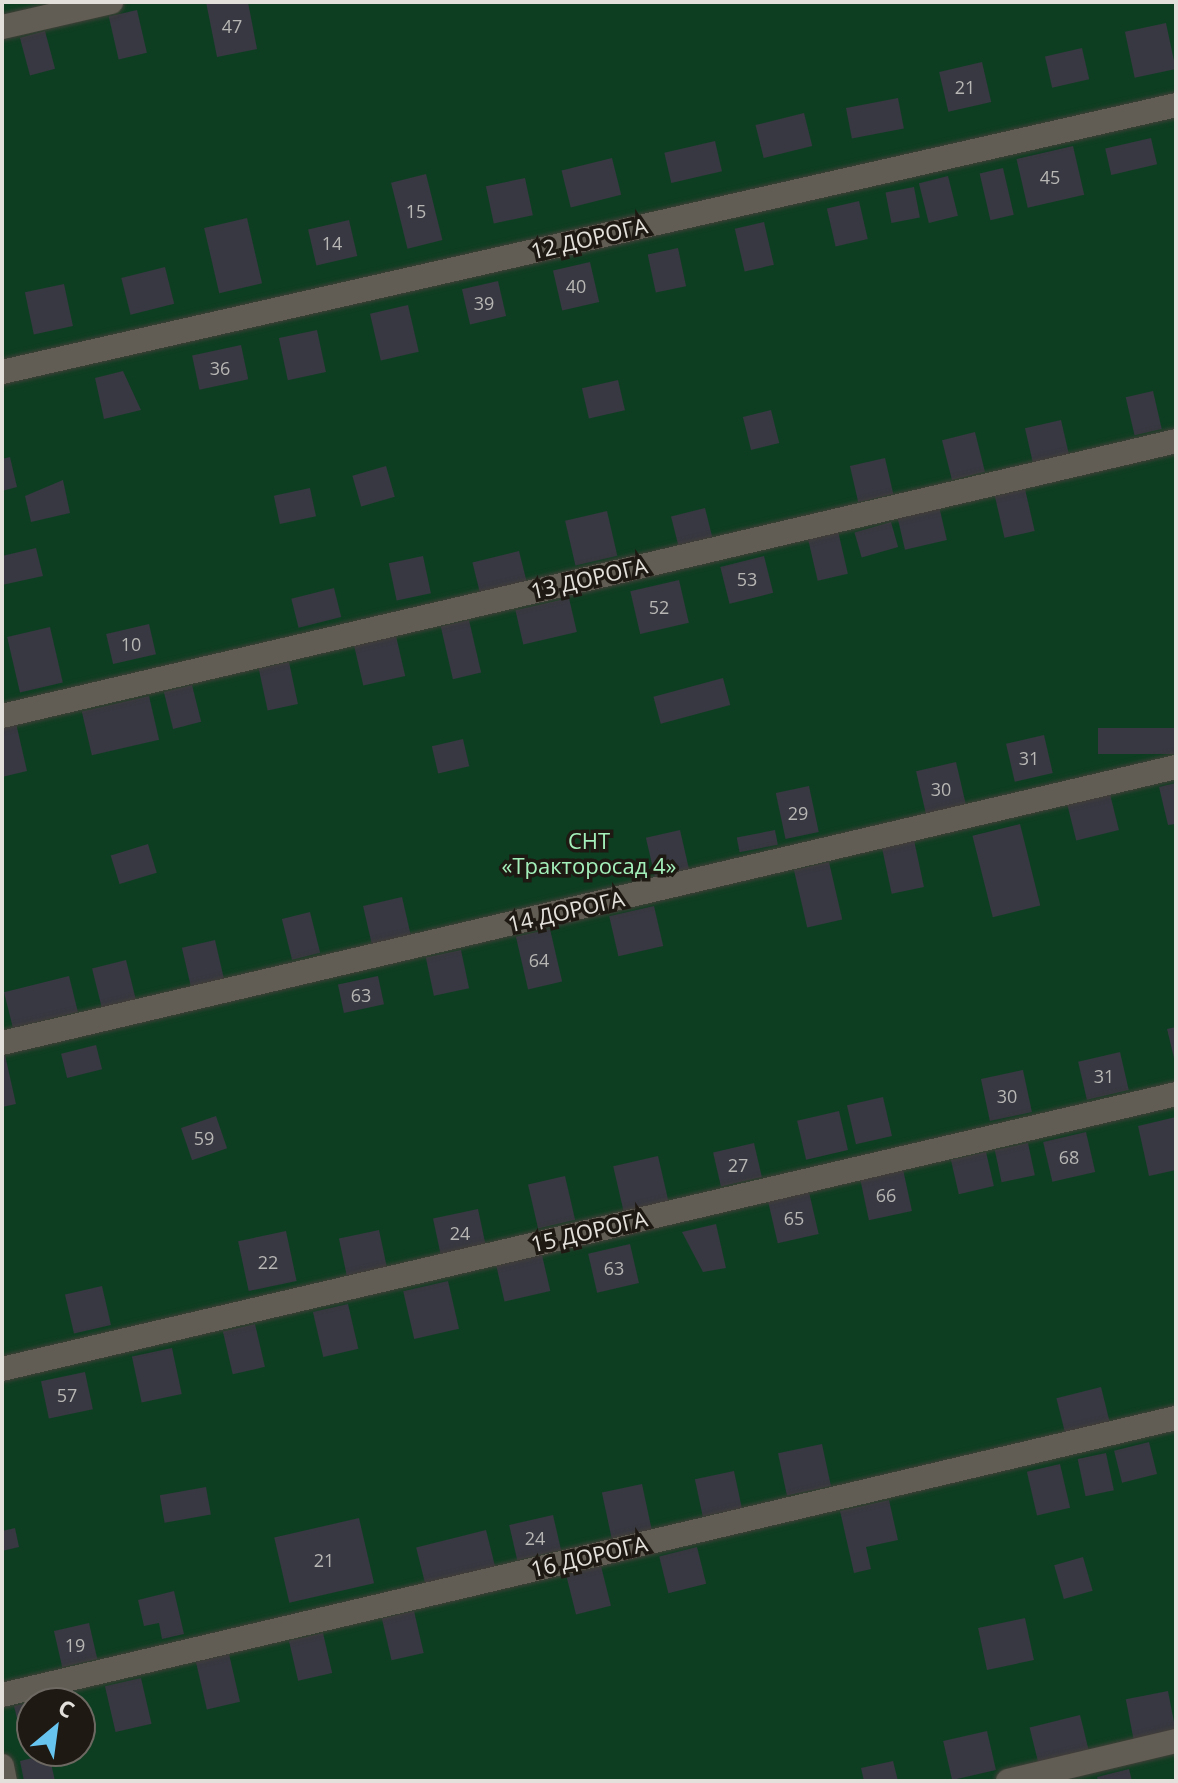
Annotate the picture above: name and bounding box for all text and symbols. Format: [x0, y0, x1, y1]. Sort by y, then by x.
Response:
house number: 47 [222, 15, 242, 37]
house number: 21 [955, 76, 975, 98]
house number: 45 [1040, 166, 1060, 188]
house number: 15 [406, 200, 426, 222]
street label: 12 ДОРОГА [528, 212, 650, 264]
house number: 14 [322, 232, 342, 254]
house number: 40 [566, 275, 586, 297]
house number: 39 [474, 292, 494, 314]
house number: 36 [210, 357, 230, 379]
street label: 13 ДОРОГА [528, 552, 650, 604]
house number: 53 [737, 568, 757, 590]
house number: 52 [649, 596, 669, 618]
house number: 10 [121, 633, 141, 655]
house number: 31 [1019, 747, 1039, 769]
house number: 30 [931, 778, 951, 800]
house number: 29 [788, 802, 808, 824]
park label: СНТ «Тракторосад 4» [502, 827, 676, 878]
street label: 14 ДОРОГА [505, 885, 627, 937]
house number: 64 [529, 949, 549, 971]
house number: 63 [351, 984, 371, 1006]
house number: 31 [1094, 1065, 1114, 1087]
house number: 30 [997, 1085, 1017, 1107]
house number: 59 [194, 1127, 214, 1149]
house number: 68 [1059, 1146, 1079, 1168]
house number: 27 [728, 1154, 748, 1176]
house number: 66 [876, 1184, 896, 1206]
street label: 15 ДОРОГА [528, 1205, 650, 1257]
house number: 65 [784, 1207, 804, 1229]
house number: 24 [450, 1222, 470, 1244]
house number: 22 [258, 1251, 278, 1273]
house number: 63 [604, 1257, 624, 1279]
house number: 57 [57, 1384, 77, 1406]
house number: 24 [525, 1527, 545, 1549]
street label: 16 ДОРОГА [528, 1530, 650, 1582]
house number: 21 [314, 1549, 334, 1571]
house number: 19 [65, 1634, 85, 1656]
north arrow [16, 1687, 96, 1767]
text: С [53, 1691, 80, 1724]

